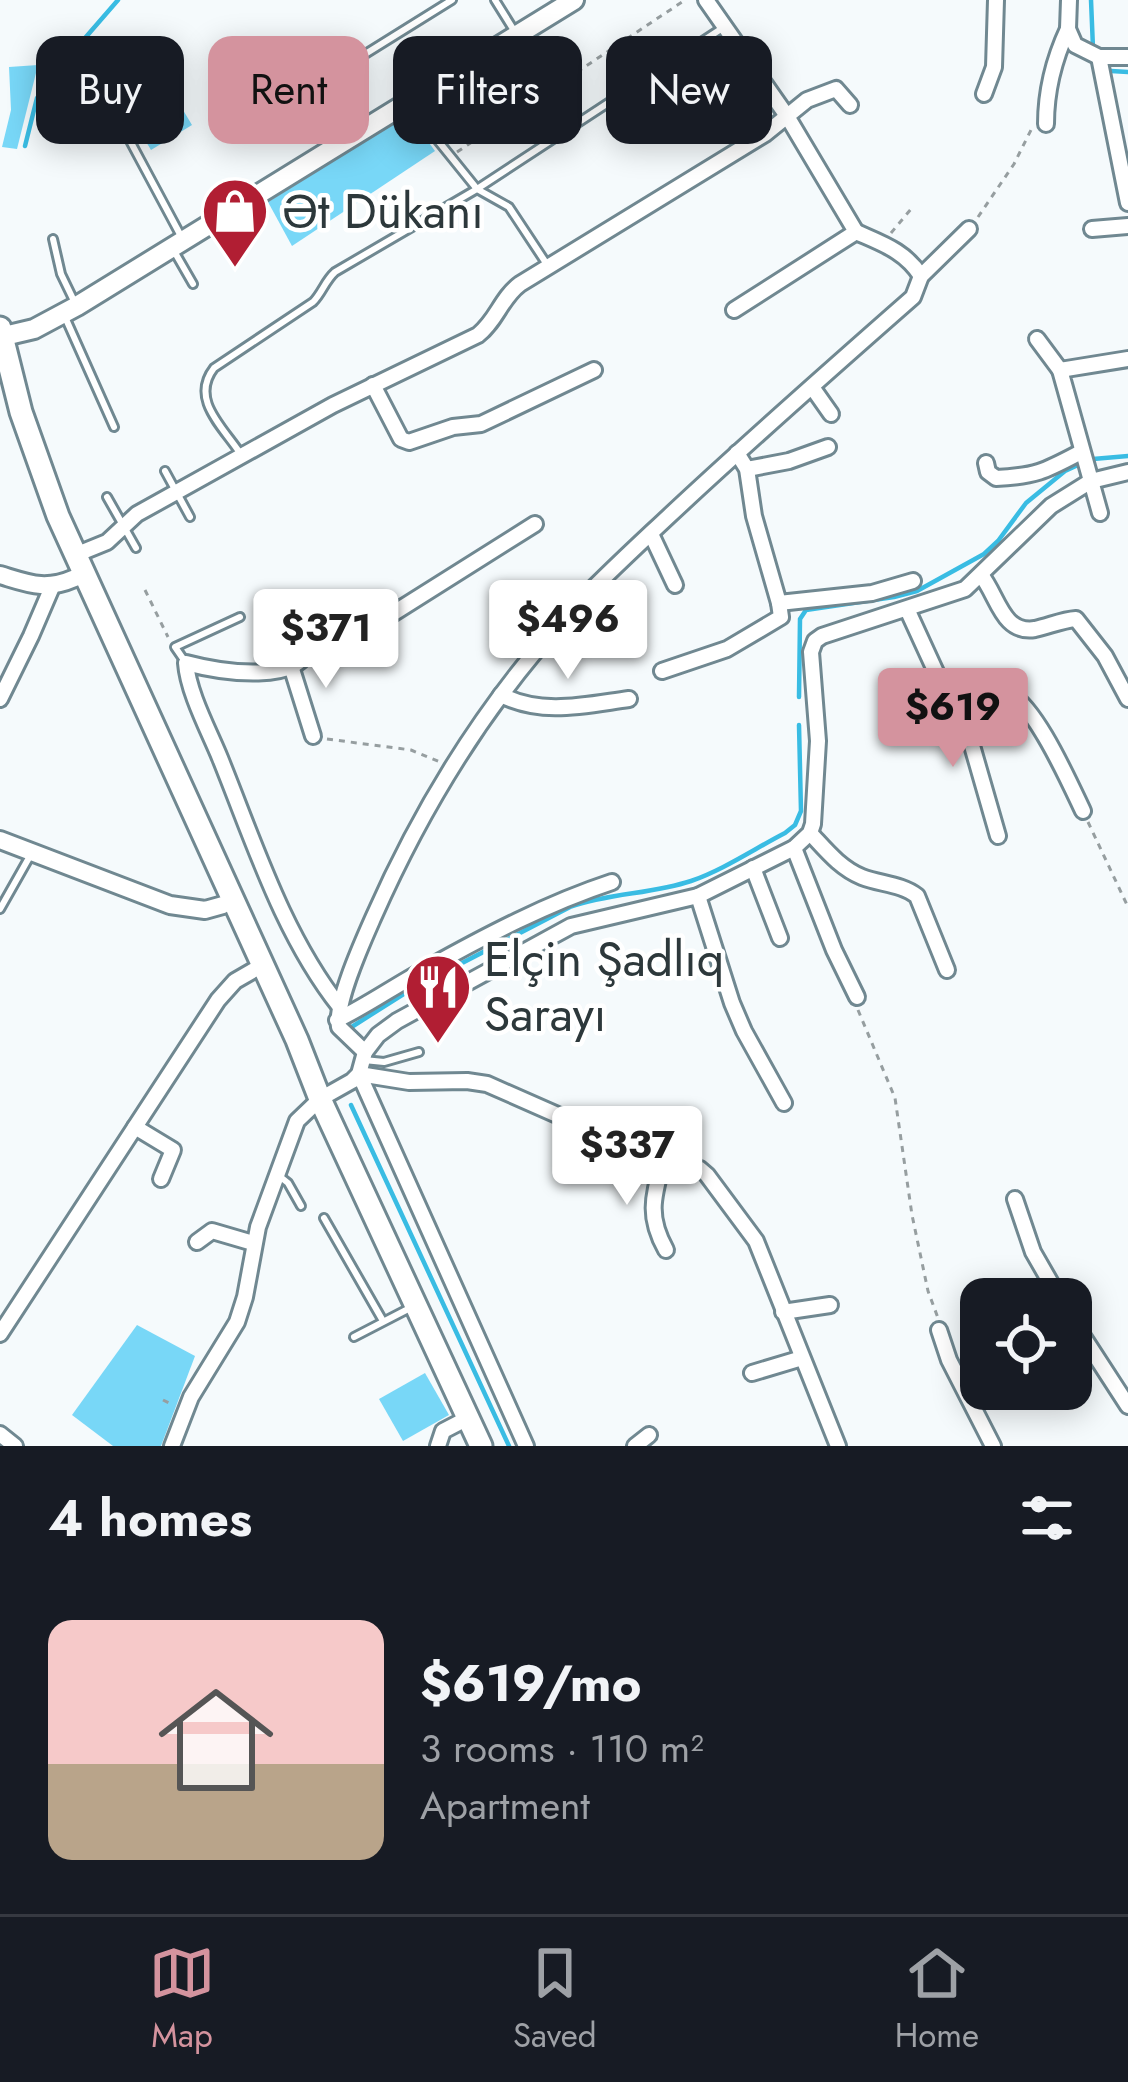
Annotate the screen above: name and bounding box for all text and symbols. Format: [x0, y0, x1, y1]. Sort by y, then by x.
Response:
chip: Buy [36, 36, 184, 144]
chip: Rent [208, 36, 369, 144]
chip: Filters [393, 36, 582, 144]
chip: New [606, 36, 772, 144]
shop icon: Ət Dükanı [200, 176, 270, 270]
place label: Ət Dükanı [282, 177, 484, 246]
pin: $496 [497, 580, 639, 682]
pin: $371 [255, 589, 397, 691]
text: $496 [516, 590, 620, 647]
text: $371 [280, 599, 372, 656]
pin: $619 [882, 668, 1024, 770]
text: $619 [905, 678, 1001, 735]
place label: Elçin Şadlıq Sarayı [484, 925, 724, 1049]
restaurant icon: Elçin Şadlıq Sarayı [403, 952, 473, 1046]
pin: $337 [556, 1106, 698, 1208]
text: $337 [579, 1116, 675, 1173]
map controls [960, 1278, 1092, 1410]
button: locate [960, 1278, 1092, 1410]
text: 4 homes [48, 1481, 252, 1555]
icon: filters [1014, 1485, 1080, 1551]
text: $619/mo [420, 1646, 642, 1720]
icon: home [144, 1668, 288, 1812]
text: 3 rooms · 110 m² [420, 1720, 704, 1777]
text: Apartment [420, 1777, 590, 1834]
tab: Map [149, 1940, 215, 2059]
tab: Saved [513, 1940, 597, 2059]
tab: Home [895, 1940, 979, 2059]

